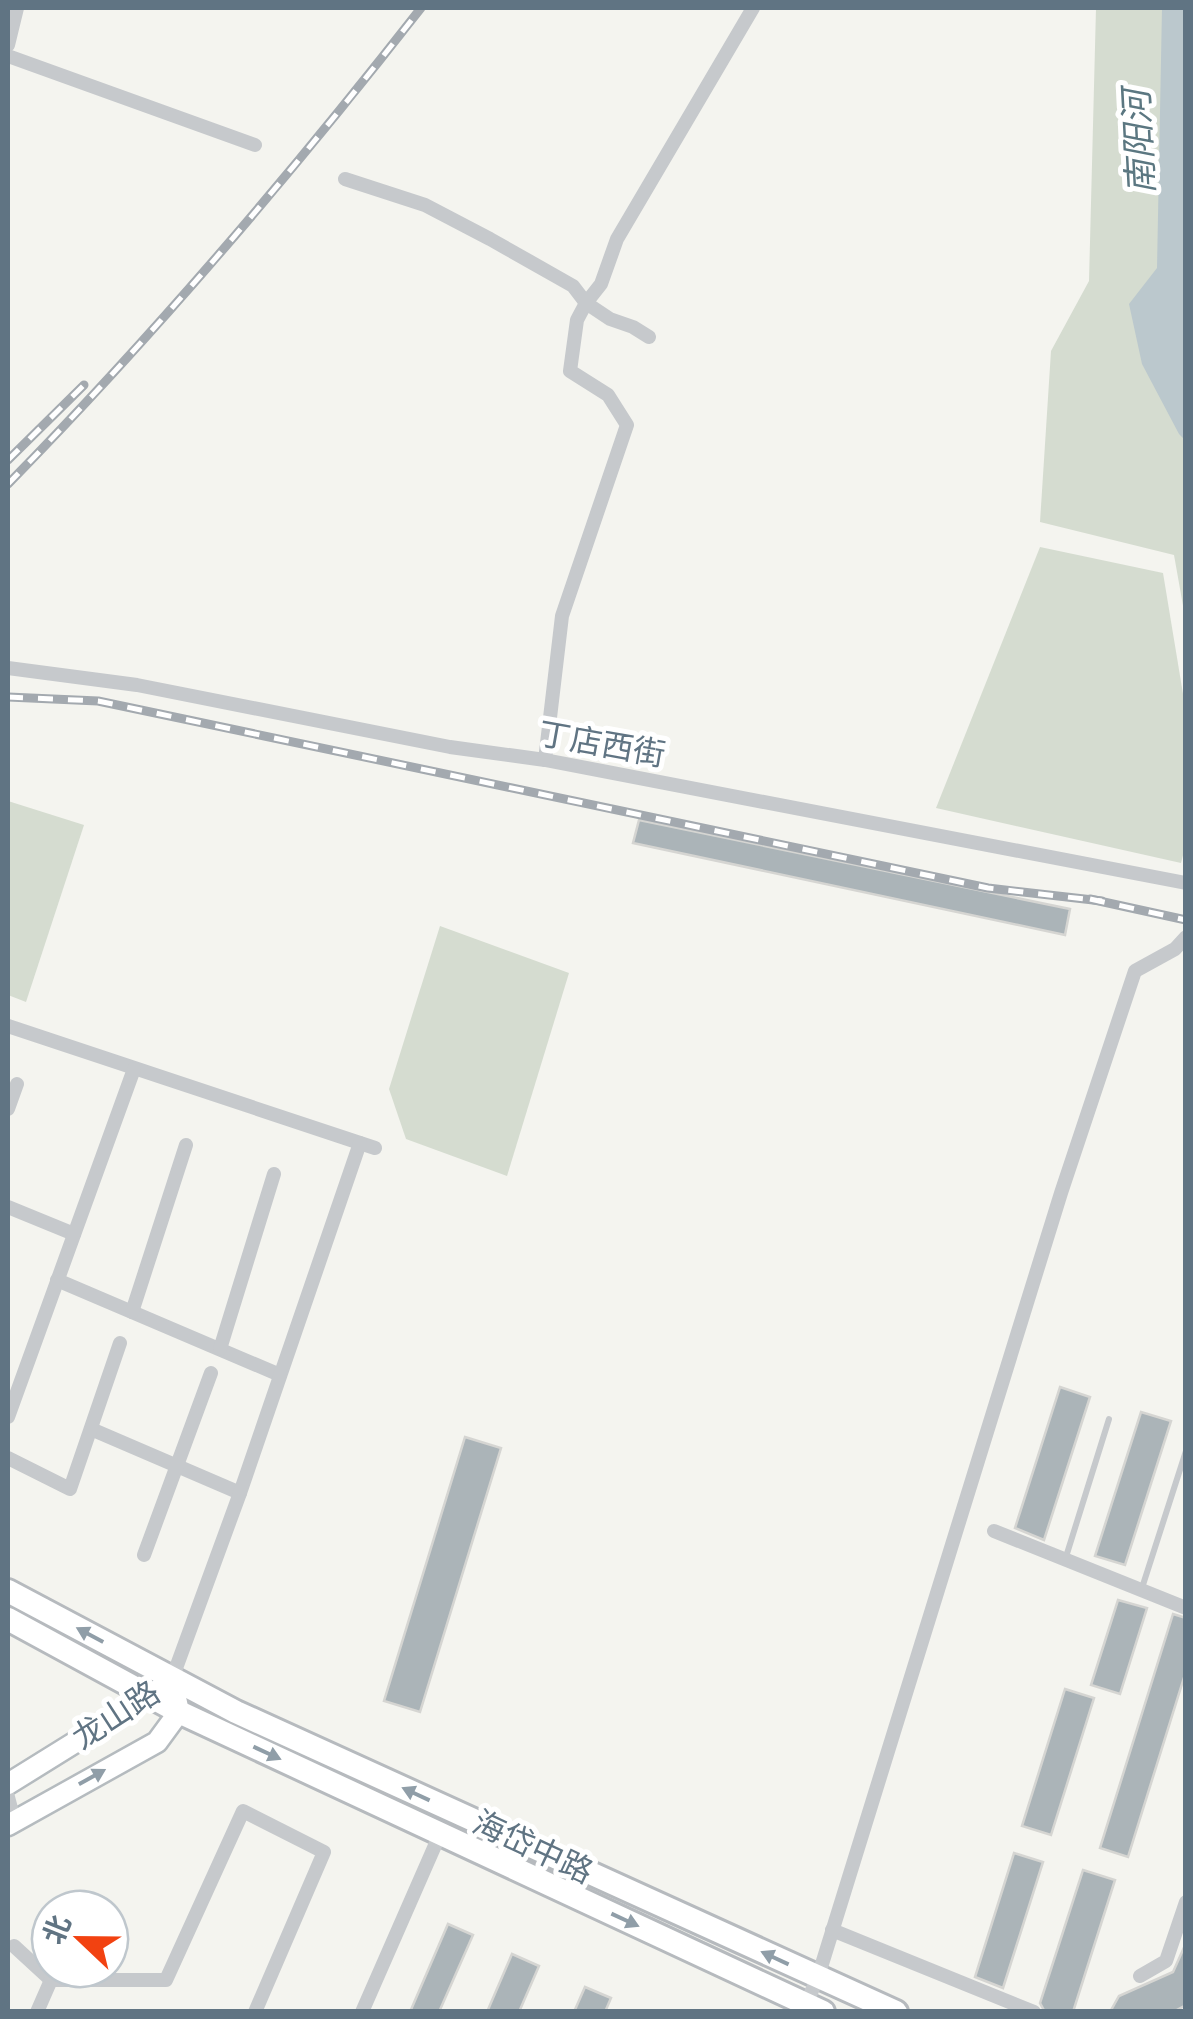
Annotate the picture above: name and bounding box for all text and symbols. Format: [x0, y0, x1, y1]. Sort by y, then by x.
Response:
water label: 南阳河 [1116, 82, 1163, 195]
street label: 丁店西街 [536, 715, 668, 774]
one-way arrow [75, 1627, 104, 1644]
street label: 龙山路 [66, 1674, 167, 1757]
one-way arrow [253, 1745, 282, 1762]
one-way arrow [78, 1769, 107, 1786]
one-way arrow [401, 1785, 430, 1802]
street label: 海岱中路 [467, 1804, 599, 1891]
north arrow [30, 1889, 130, 1989]
text: 北 [37, 1911, 78, 1949]
one-way arrow [611, 1912, 640, 1929]
one-way arrow [760, 1949, 789, 1966]

